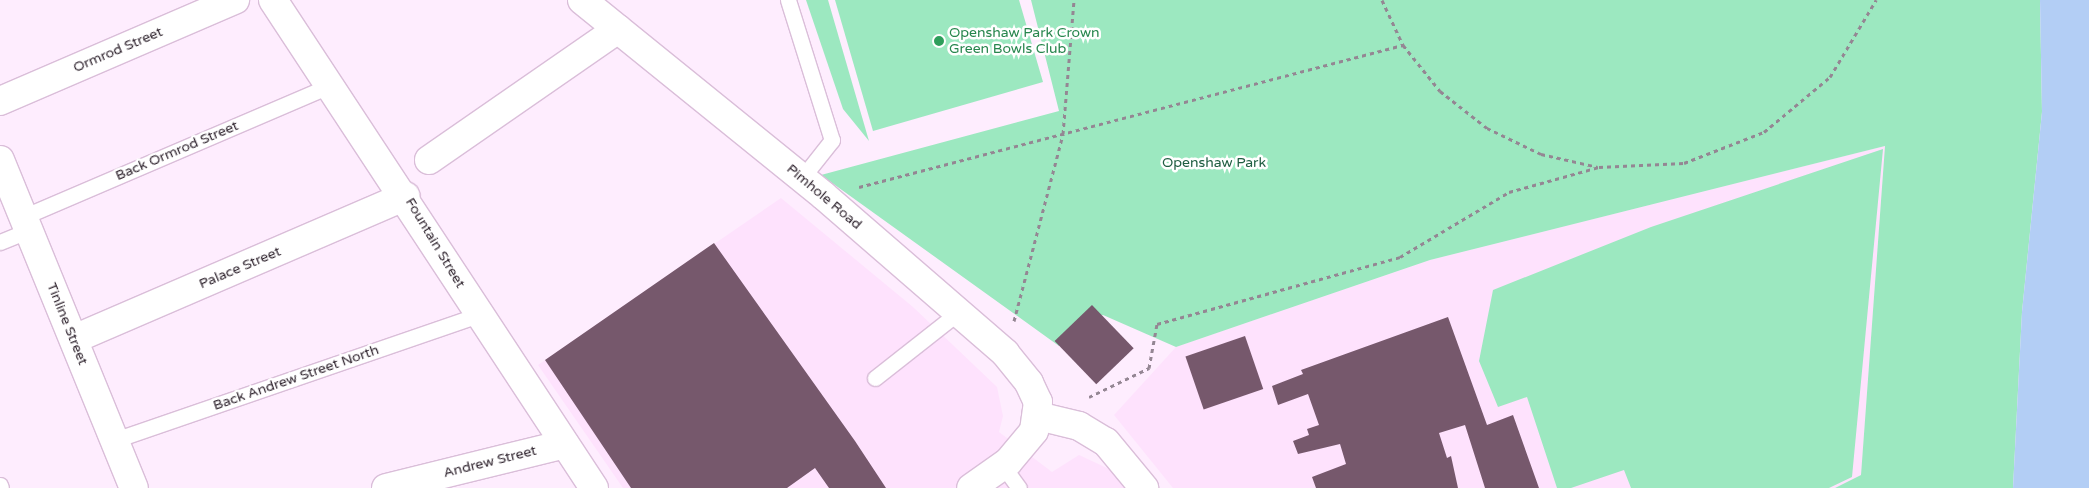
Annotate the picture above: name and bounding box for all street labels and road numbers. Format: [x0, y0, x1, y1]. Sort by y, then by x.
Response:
street label: Ormrod Street [71, 24, 165, 76]
street label: Back Ormrod Street [113, 117, 241, 185]
street label: Pimhole Road [783, 161, 865, 233]
street label: Fountain Street [401, 195, 469, 291]
street label: Palace Street [197, 243, 283, 293]
street label: Tinline Street [43, 280, 91, 368]
street label: Back Andrew Street North [211, 342, 381, 414]
street label: Andrew Street [442, 442, 538, 482]

